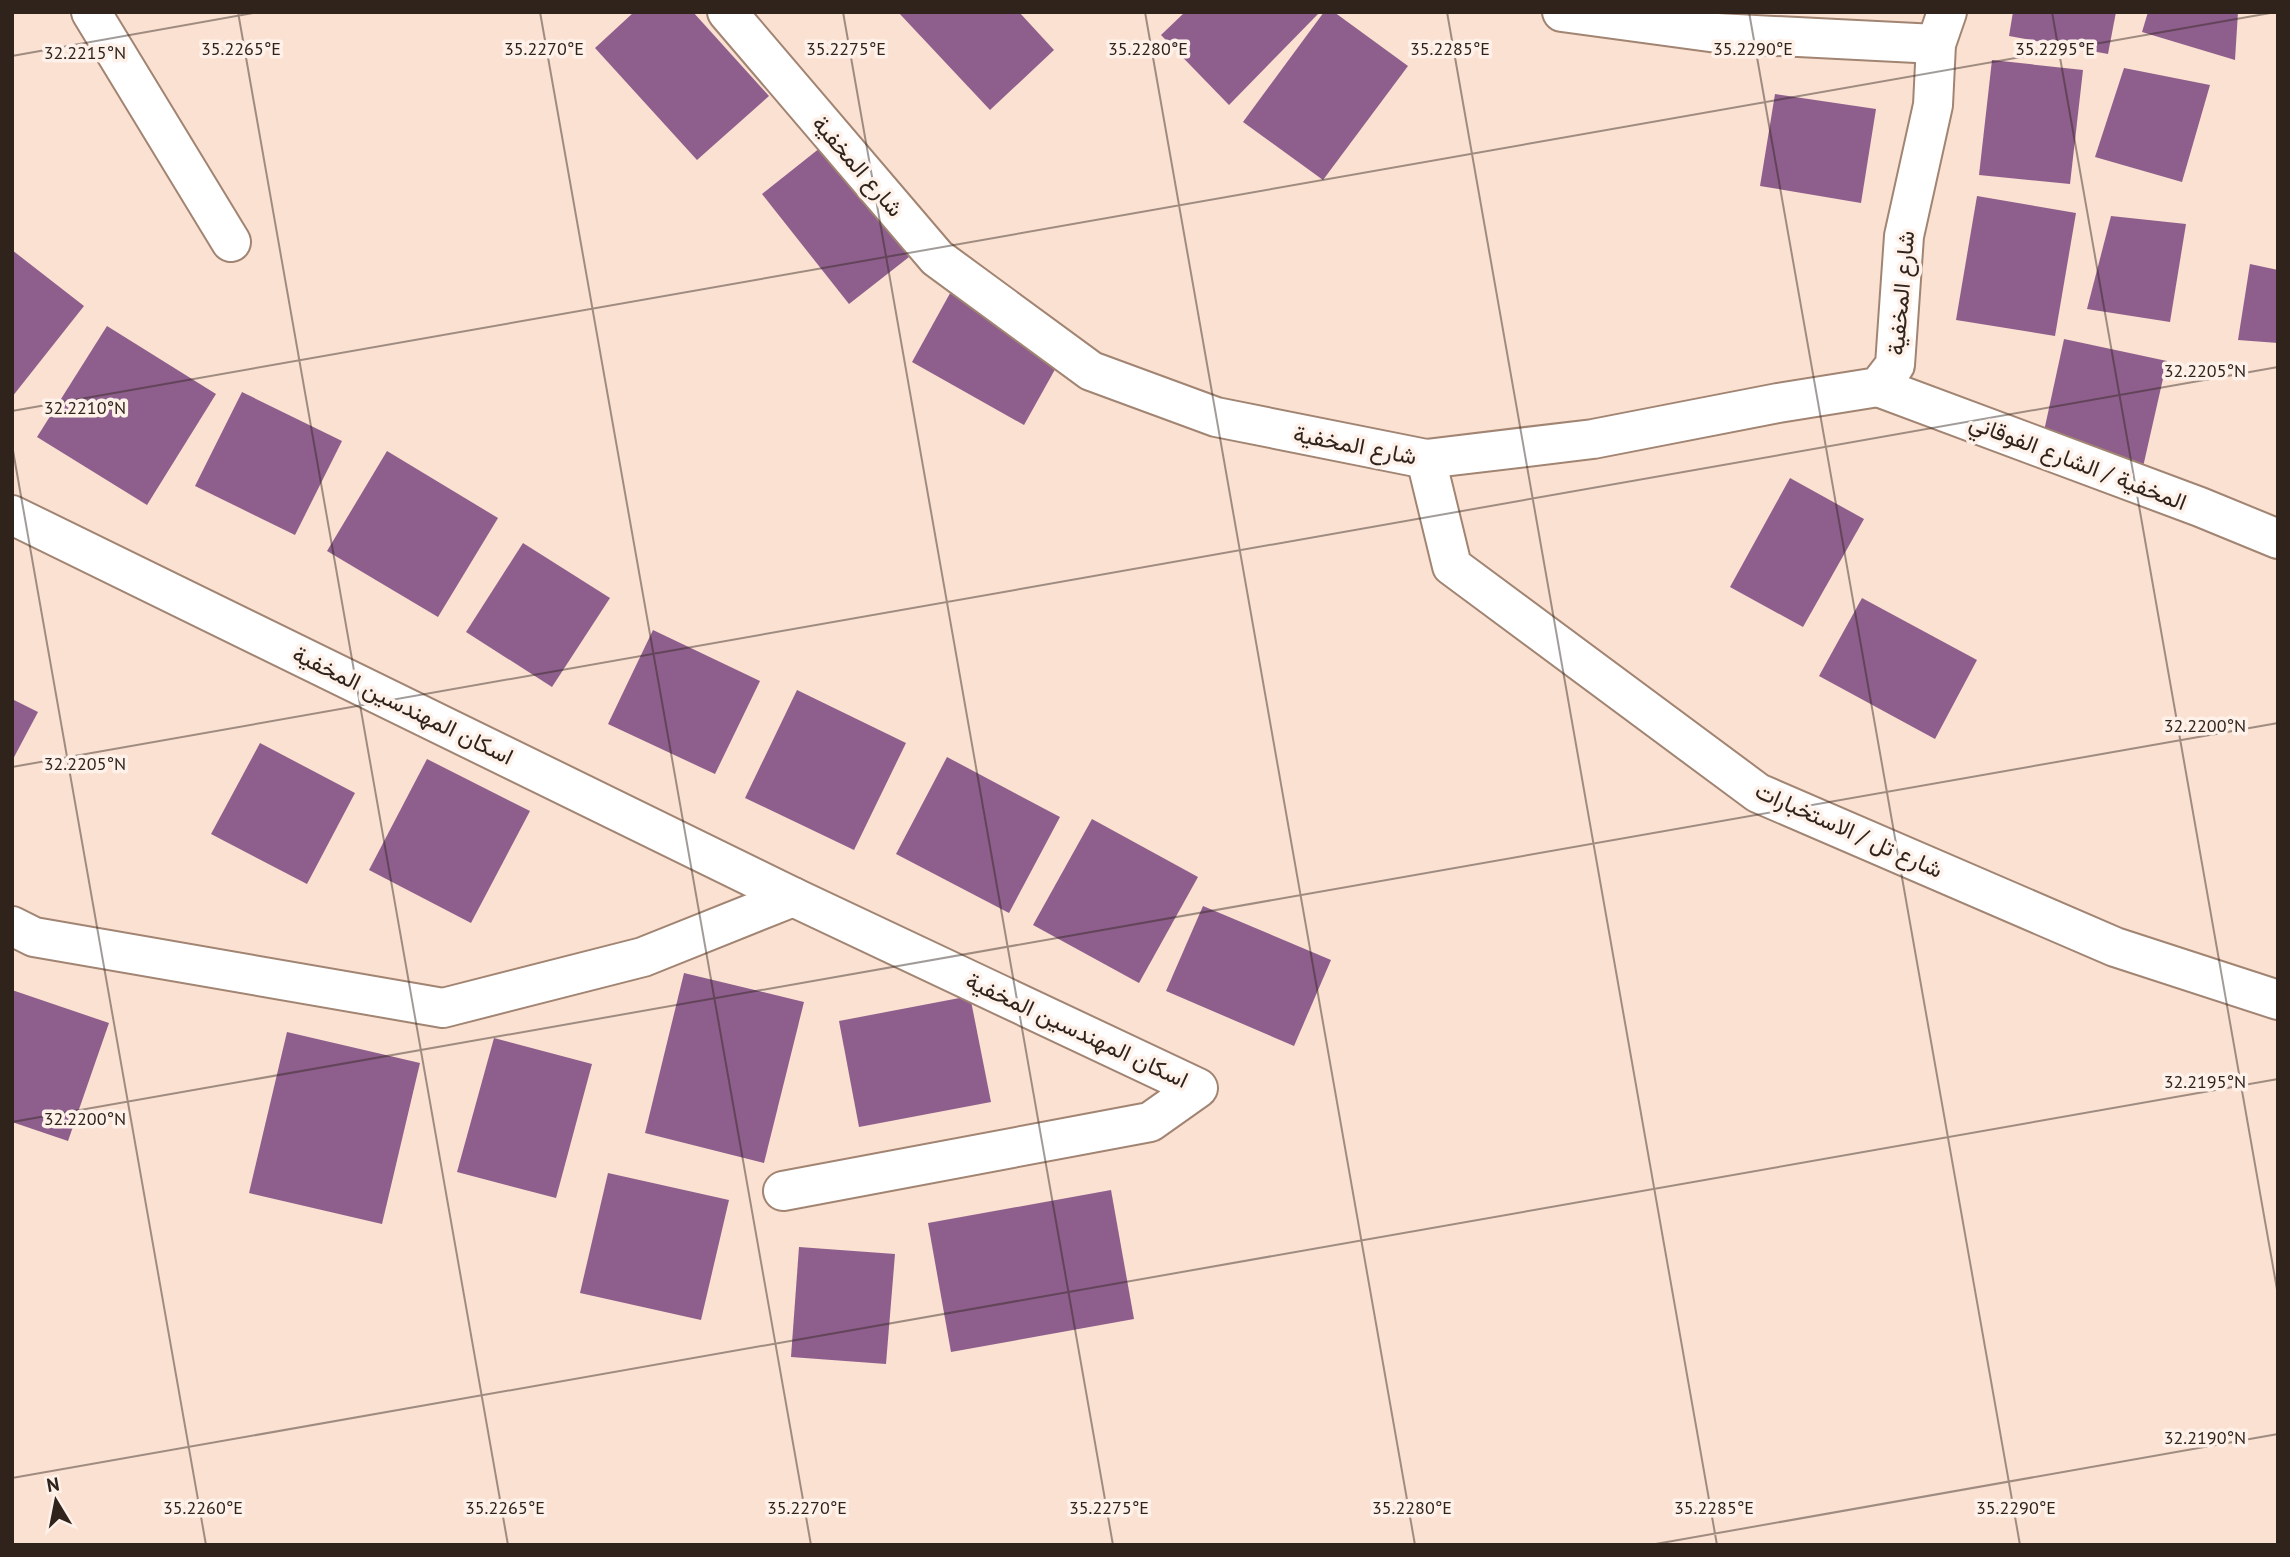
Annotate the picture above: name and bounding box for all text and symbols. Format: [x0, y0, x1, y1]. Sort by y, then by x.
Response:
text: 35.2265°E [201, 37, 281, 60]
text: 35.2270°E [504, 37, 584, 60]
text: 35.2275°E [806, 37, 886, 60]
text: 35.2280°E [1108, 37, 1188, 60]
text: 35.2285°E [1410, 37, 1490, 60]
text: 35.2290°E [1713, 37, 1793, 60]
text: 35.2295°E [2015, 37, 2095, 60]
text: 32.2215°N [44, 41, 126, 64]
street label: شارع المخفية [805, 109, 910, 224]
street label: شارع المخفية [1881, 229, 1922, 357]
text: 32.2205°N [2164, 359, 2246, 382]
text: 32.2210°N [44, 396, 126, 419]
street label: المخفية / الشارع الفوقاني [1964, 407, 2191, 521]
street label: شارع المخفية [1291, 418, 1419, 473]
street label: اسكان المهندسين المخفية [288, 638, 518, 772]
text: 32.2200°N [2164, 714, 2246, 737]
text: 32.2205°N [44, 752, 126, 775]
street label: شارع تل / الاستخبارات [1750, 775, 1947, 886]
street label: اسكان المهندسين المخفية [961, 965, 1193, 1095]
text: 32.2195°N [2164, 1070, 2246, 1093]
text: 32.2200°N [44, 1107, 126, 1130]
text: 32.2190°N [2164, 1426, 2246, 1449]
north arrow [21, 1466, 91, 1536]
text: N [45, 1471, 61, 1497]
text: 35.2260°E [163, 1496, 243, 1519]
text: 35.2265°E [465, 1496, 545, 1519]
text: 35.2270°E [767, 1496, 847, 1519]
text: 35.2275°E [1069, 1496, 1149, 1519]
text: 35.2280°E [1372, 1496, 1452, 1519]
text: 35.2285°E [1674, 1496, 1754, 1519]
text: 35.2290°E [1976, 1496, 2056, 1519]

